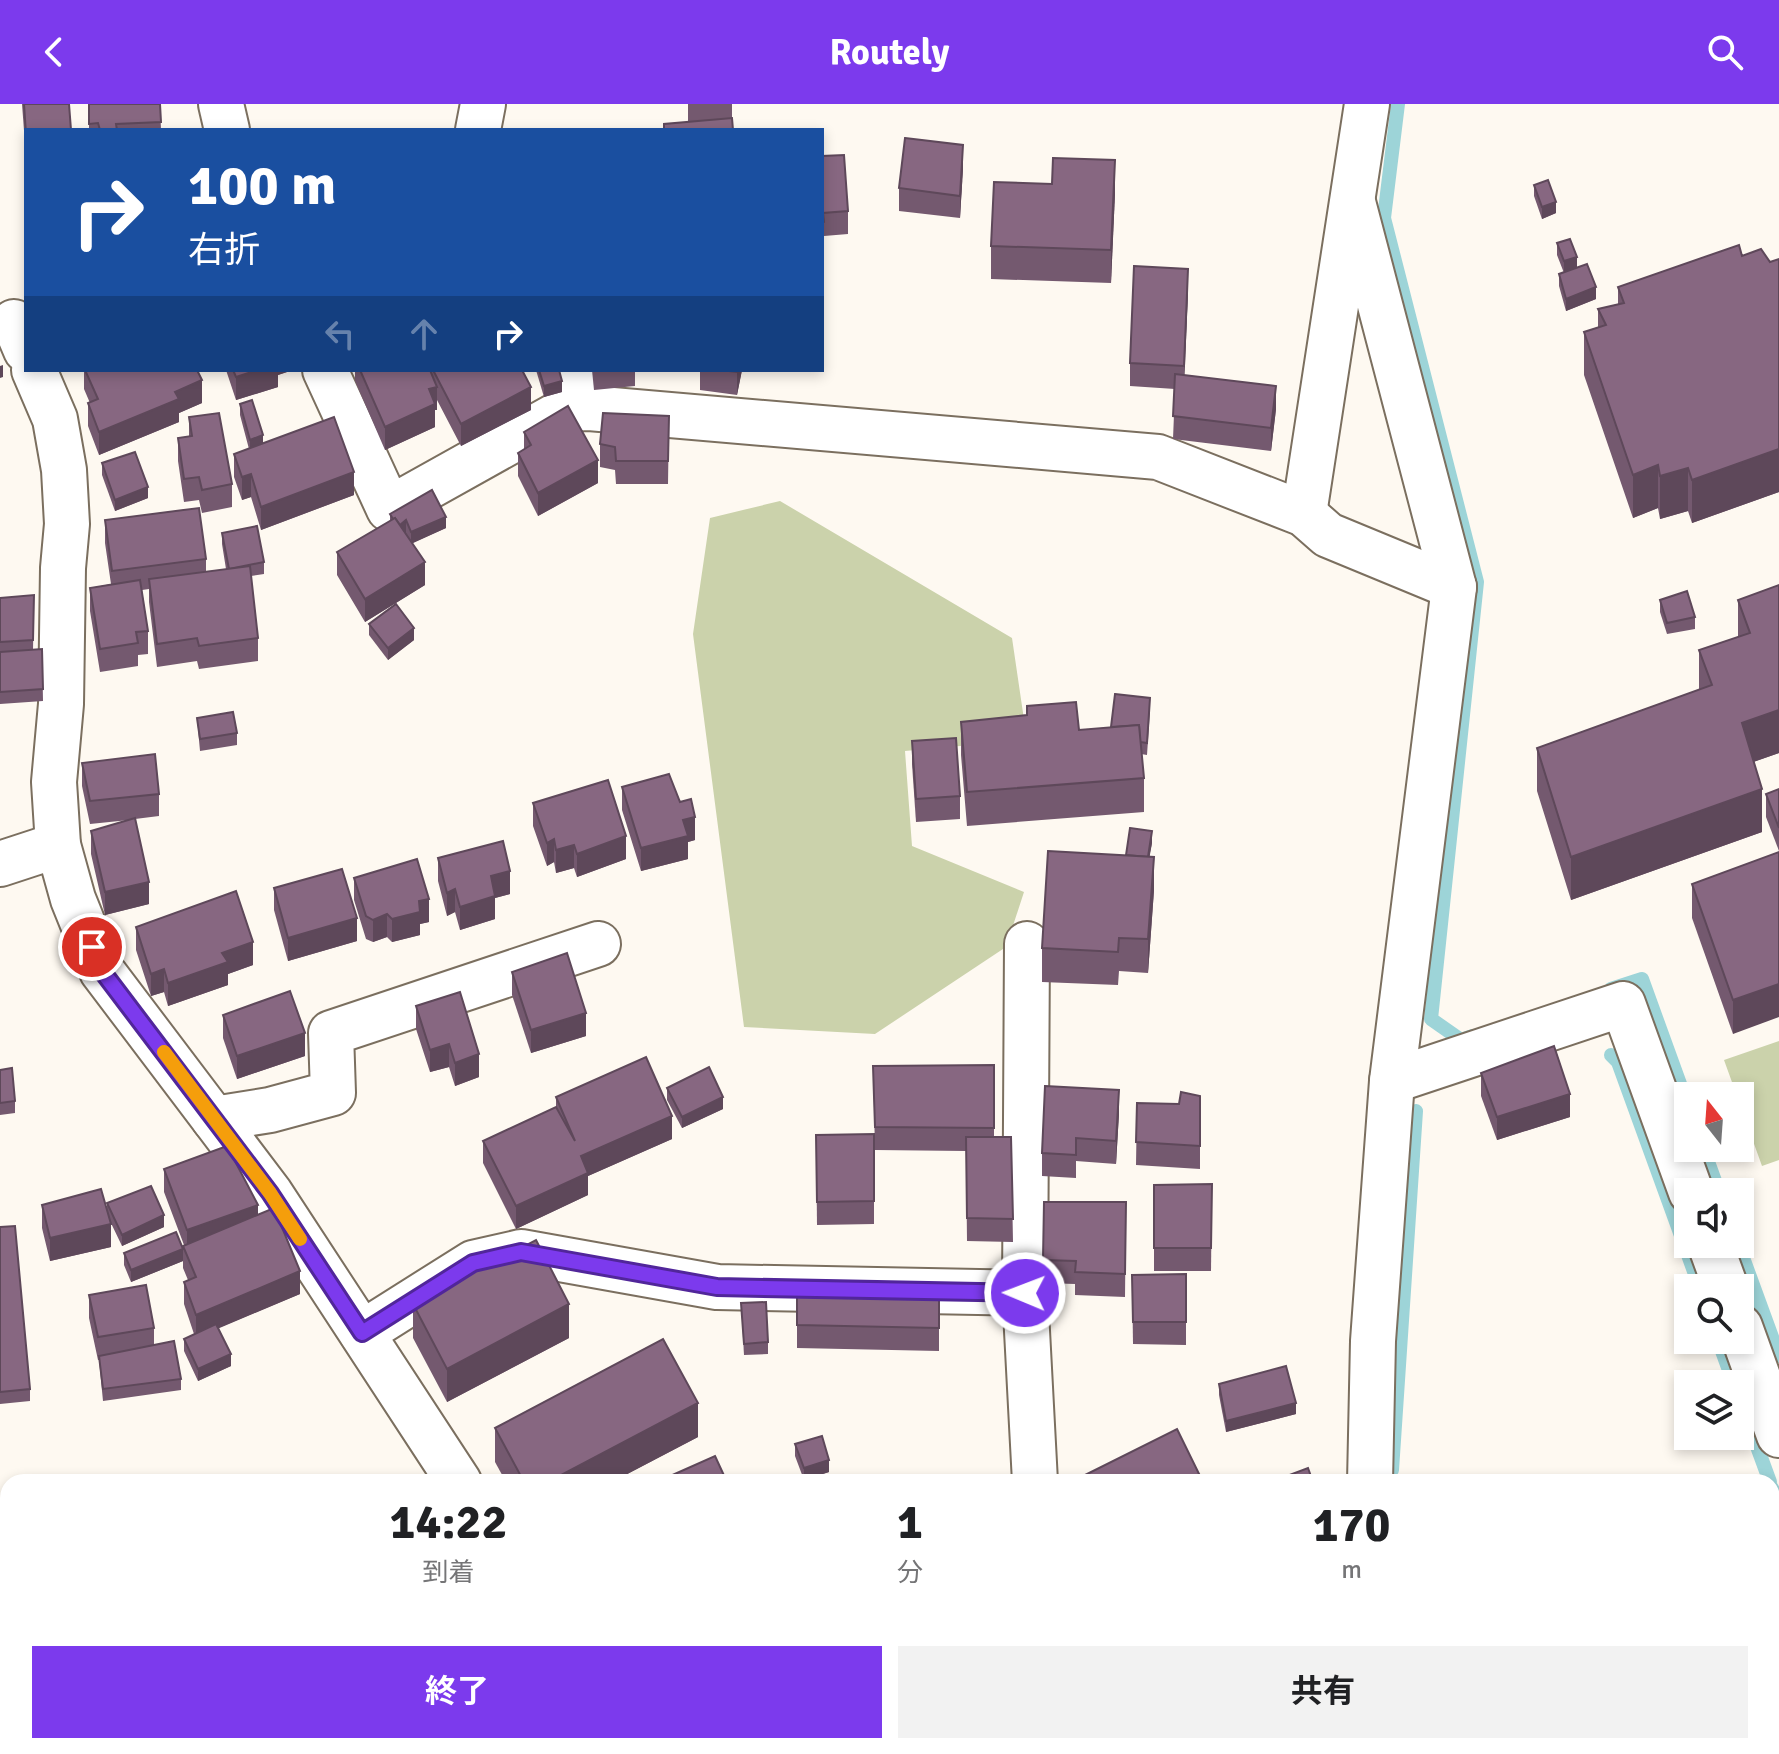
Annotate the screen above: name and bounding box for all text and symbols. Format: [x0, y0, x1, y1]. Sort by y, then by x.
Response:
icon: back [32, 30, 76, 74]
text: Routely [830, 30, 949, 75]
icon: search [1703, 30, 1747, 74]
text: 100 m [188, 151, 336, 220]
icon: right [56, 160, 160, 264]
text: 右折 [188, 228, 260, 273]
icon: left [318, 312, 362, 356]
icon: ahead [402, 312, 446, 356]
icon: right [486, 312, 530, 356]
pin [58, 913, 126, 981]
icon: arrive [70, 925, 114, 969]
north arrow [1674, 1082, 1754, 1162]
map controls [1674, 1082, 1754, 1450]
button: sound [1674, 1178, 1754, 1258]
position arrow [983, 1251, 1067, 1335]
button: search [1674, 1274, 1754, 1354]
button: layers [1674, 1370, 1754, 1450]
text: 14:22 [390, 1493, 507, 1552]
text: 1 [897, 1493, 923, 1552]
text: 170 [1313, 1496, 1390, 1555]
text: m [1341, 1554, 1362, 1586]
text: 到着 [423, 1557, 475, 1589]
text: 分 [897, 1557, 923, 1589]
button: 終了 [32, 1646, 882, 1738]
button: 共有 [898, 1646, 1748, 1738]

